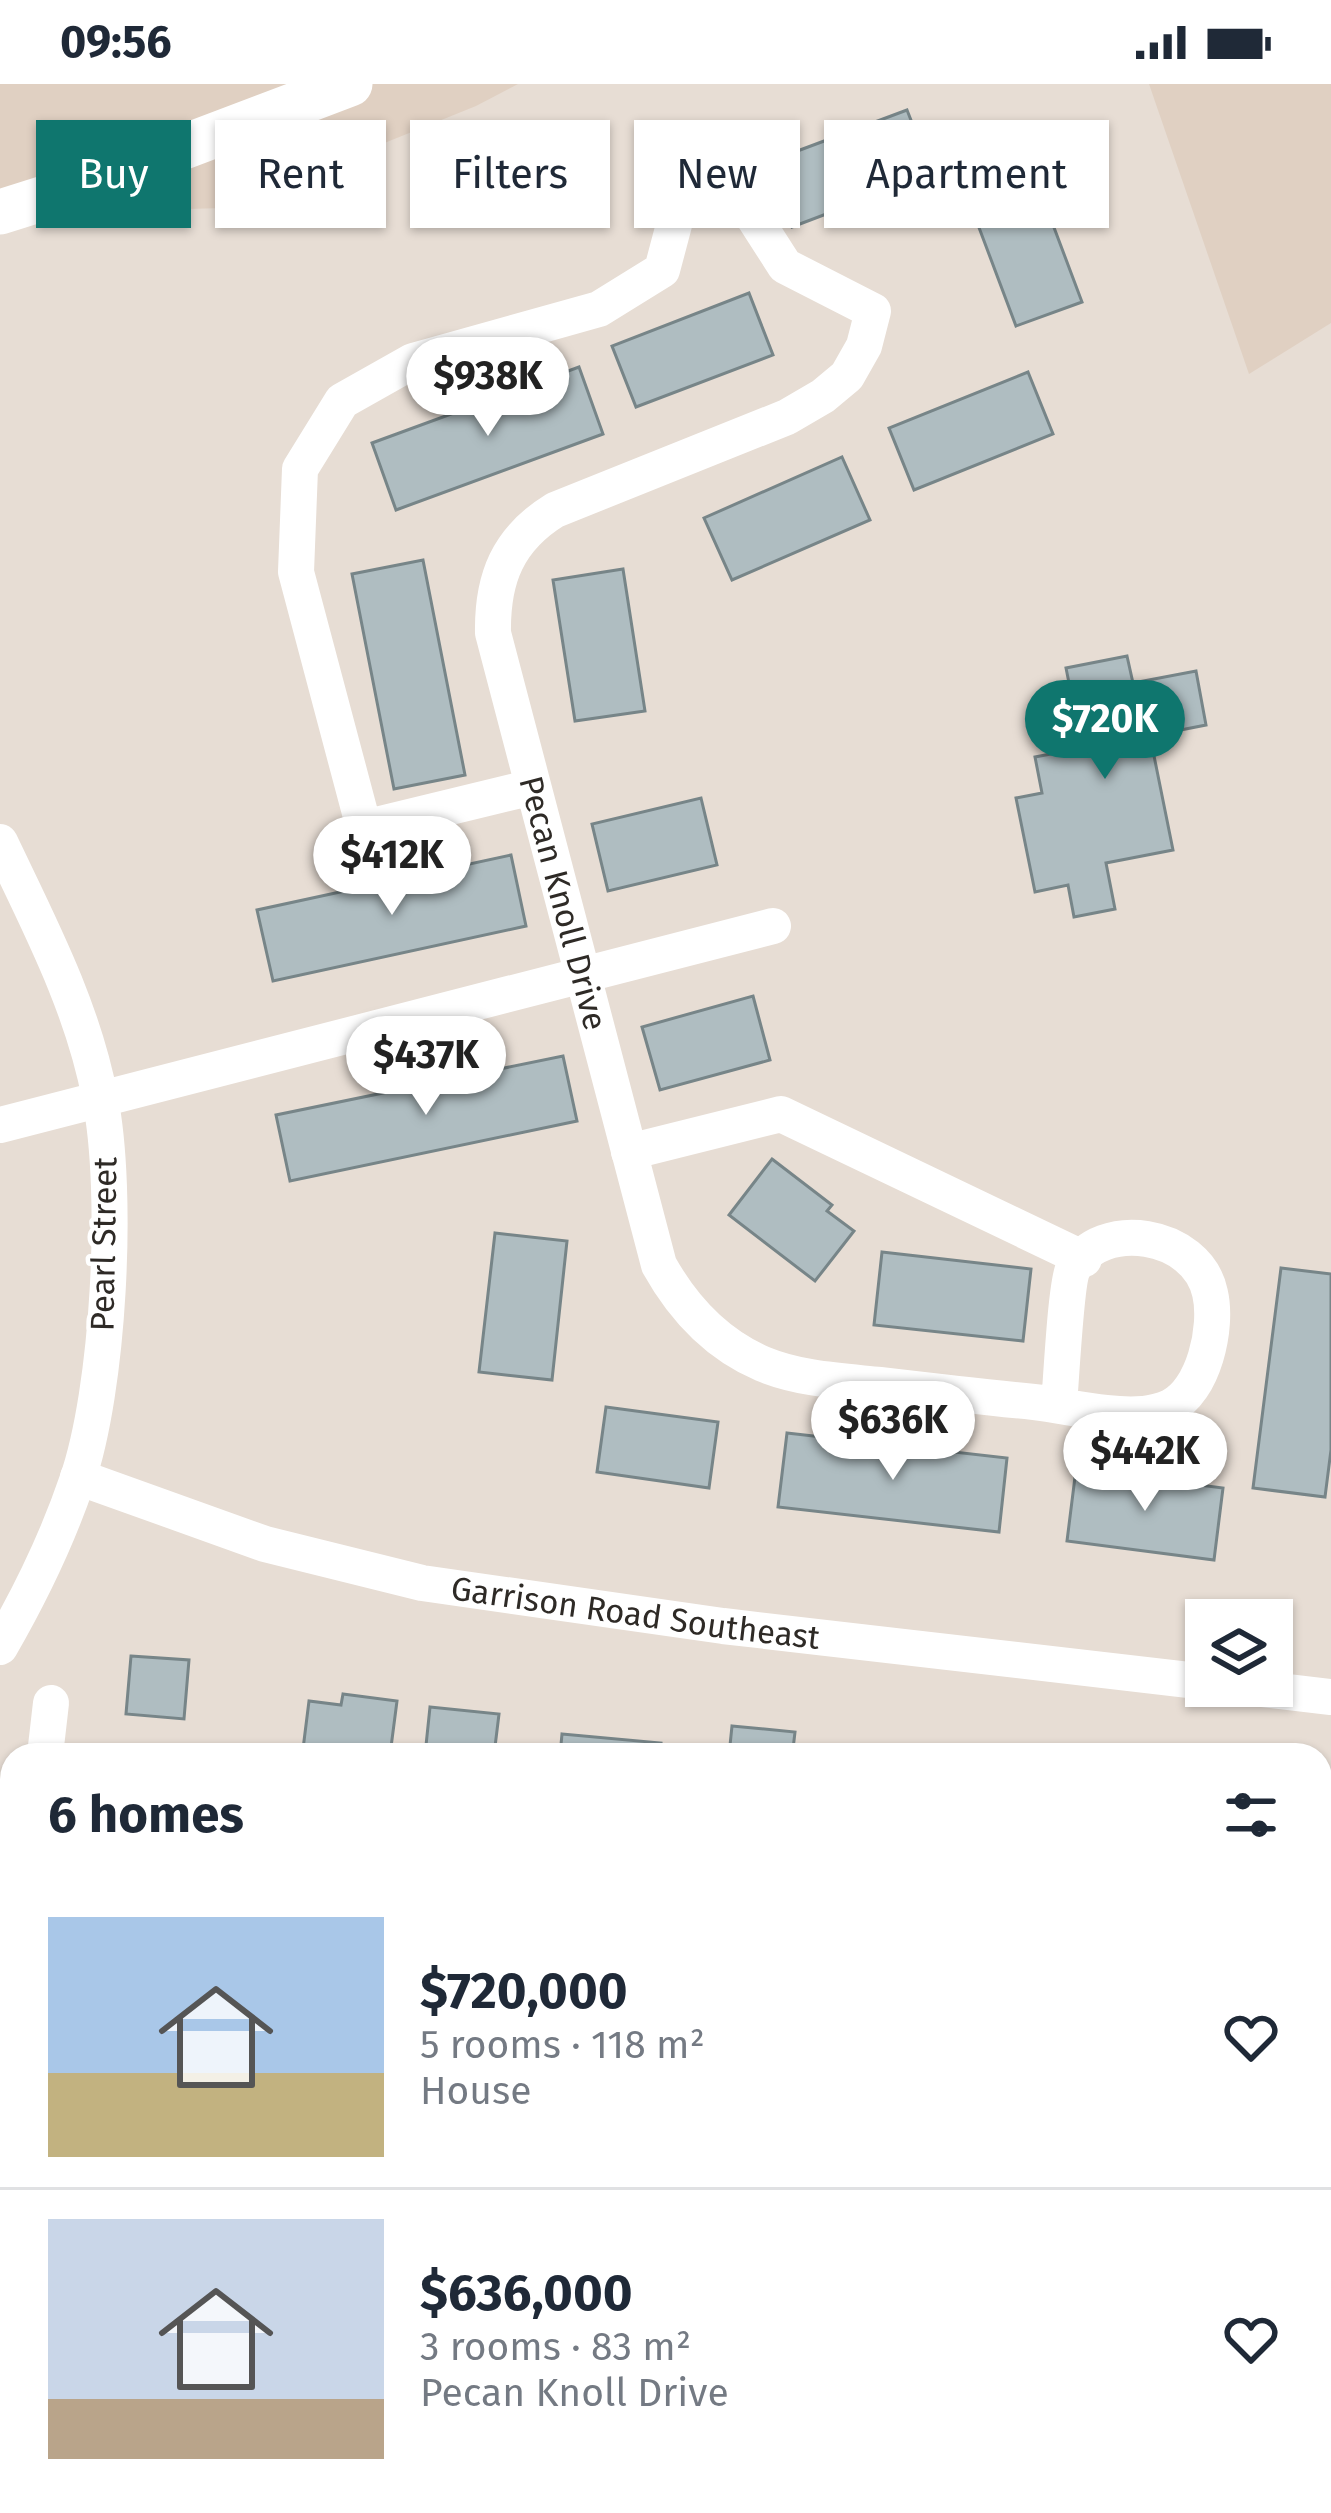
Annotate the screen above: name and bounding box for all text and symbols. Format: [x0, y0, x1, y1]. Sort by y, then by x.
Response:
text: 09:56 [60, 15, 172, 69]
chip: Buy [36, 120, 191, 228]
chip: Rent [215, 120, 386, 228]
chip: Filters [410, 120, 610, 228]
chip: New [634, 120, 800, 228]
chip: Apartment [824, 120, 1109, 228]
pin: $938K [404, 337, 572, 439]
text: $938K [433, 353, 543, 399]
pin: $720K [1021, 680, 1189, 782]
text: $720K [1052, 696, 1158, 742]
street label: Pecan Knoll Drive [510, 772, 615, 1034]
pin: $412K [308, 816, 476, 918]
text: $412K [340, 832, 444, 878]
pin: $437K [342, 1016, 510, 1118]
text: $437K [373, 1032, 479, 1078]
street label: Pearl Street [82, 1156, 126, 1332]
pin: $636K [809, 1381, 977, 1483]
text: $636K [838, 1397, 948, 1443]
pin: $442K [1061, 1412, 1229, 1514]
text: $442K [1090, 1428, 1200, 1474]
street label: Garrison Road Southeast [448, 1568, 822, 1658]
map controls [1185, 1599, 1293, 1707]
button: layers [1185, 1599, 1293, 1707]
icon: filters [1218, 1782, 1284, 1848]
text: 6 homes [48, 1784, 244, 1846]
text: $720,000 [420, 1960, 628, 2022]
icon: home [144, 1965, 288, 2109]
icon: heart [1218, 2004, 1284, 2070]
text: 5 rooms · 118 m² [420, 2022, 705, 2068]
text: House [420, 2068, 531, 2114]
text: $636,000 [420, 2262, 633, 2324]
icon: home [144, 2267, 288, 2411]
icon: heart [1218, 2306, 1284, 2372]
text: 3 rooms · 83 m² [420, 2324, 691, 2370]
text: Pecan Knoll Drive [420, 2370, 729, 2416]

